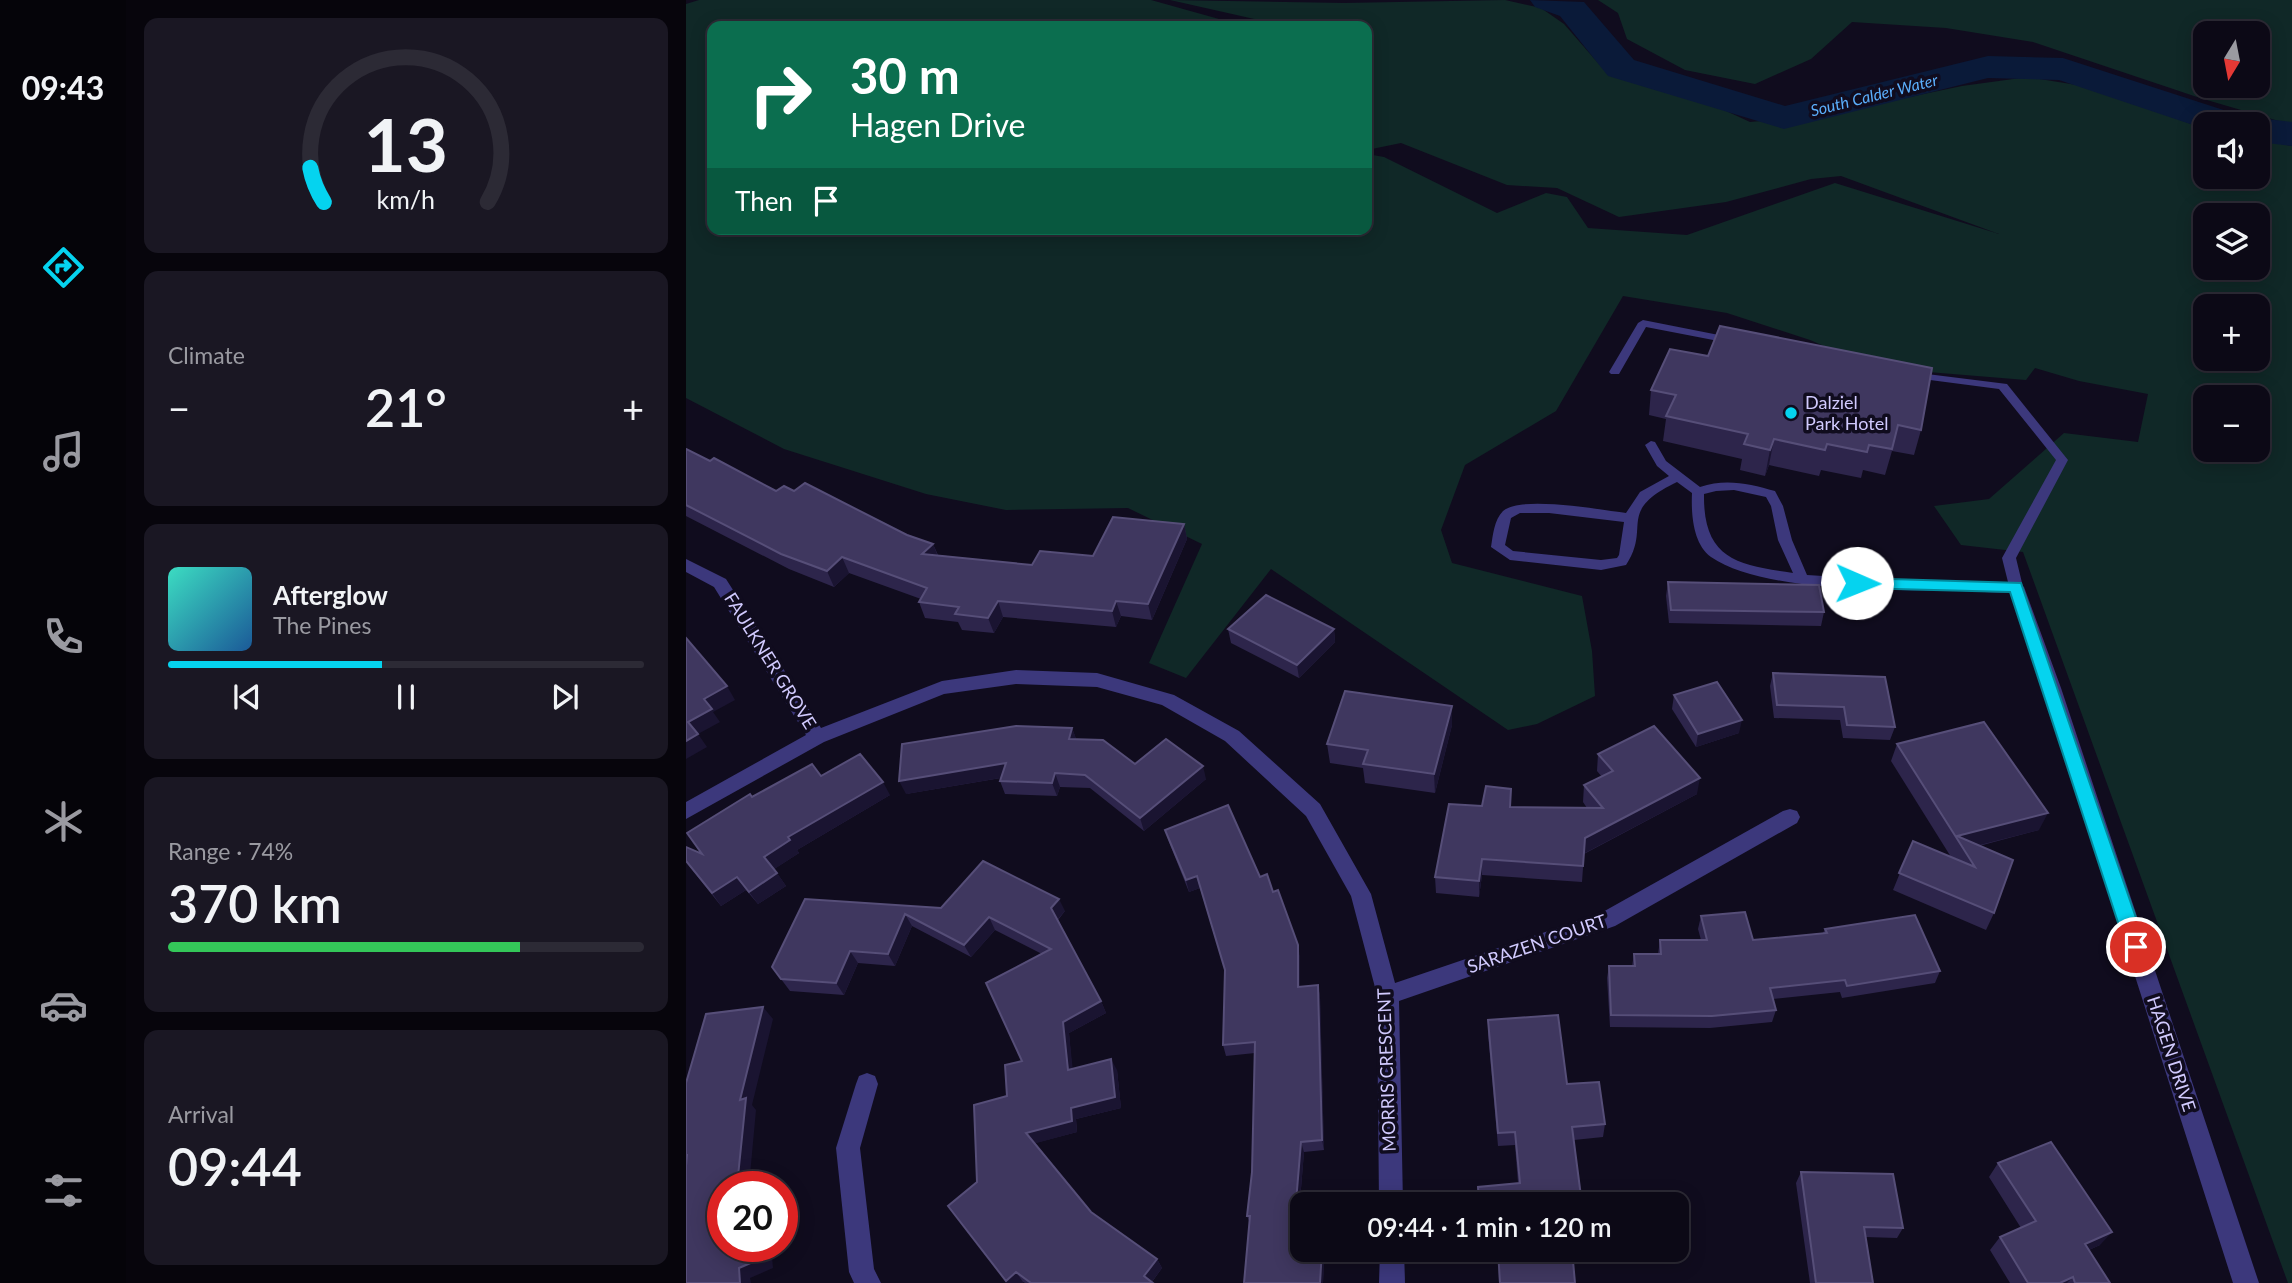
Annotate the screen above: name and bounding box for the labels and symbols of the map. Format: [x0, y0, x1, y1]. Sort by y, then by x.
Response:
north arrow [2193, 21, 2270, 98]
water label: South Calder Water [1808, 69, 1940, 120]
place label: Dalziel Park Hotel [1805, 391, 1888, 434]
marker: Dalziel Park Hotel [1783, 405, 1799, 421]
position arrow [1820, 546, 1894, 620]
street label: FAULKNER GROVE [720, 588, 822, 733]
street label: SARAZEN COURT [1464, 909, 1609, 977]
pin [2106, 917, 2166, 977]
street label: MORRIS CRESCENT [1372, 988, 1400, 1152]
street label: HAGEN DRIVE [2143, 993, 2201, 1114]
speed limit sign: 20 [707, 1171, 798, 1262]

